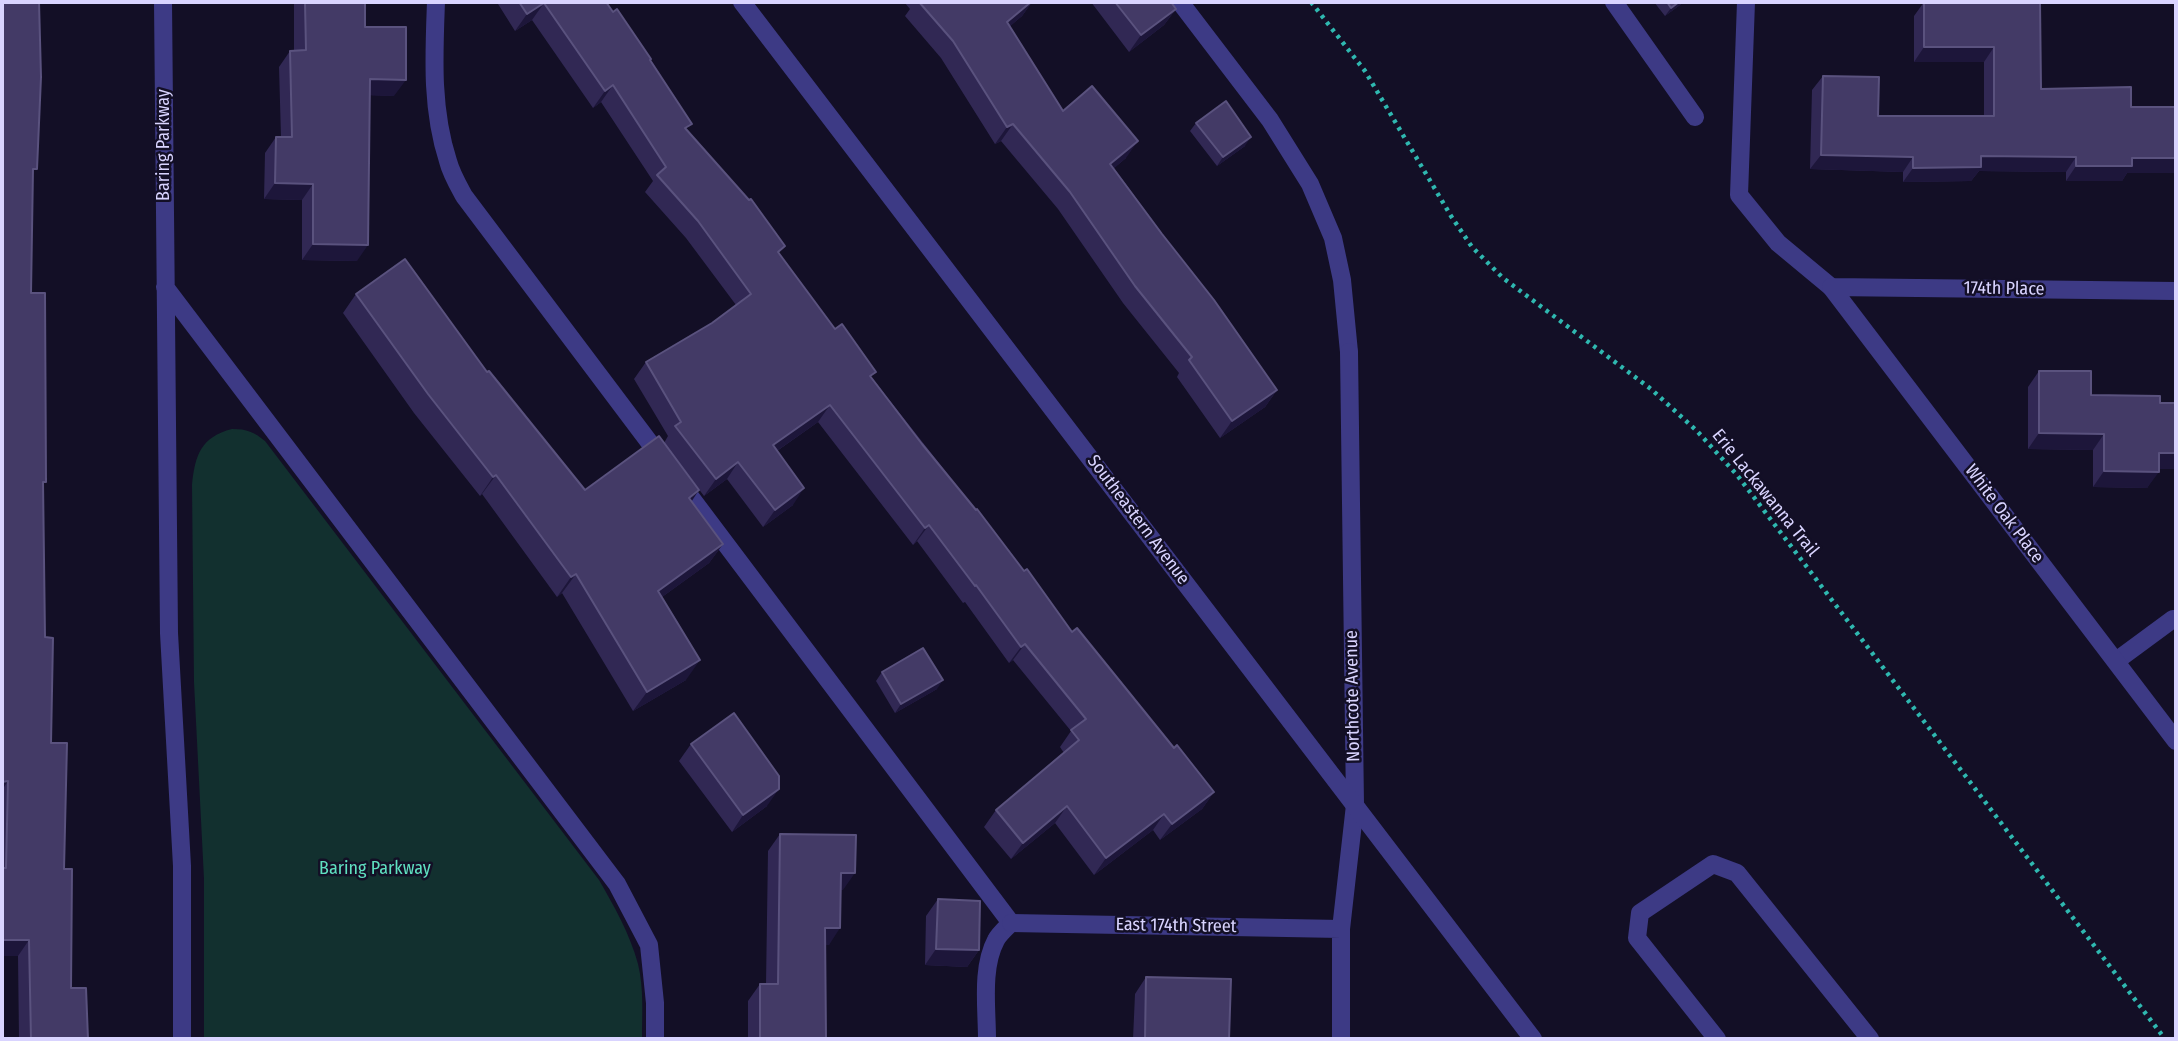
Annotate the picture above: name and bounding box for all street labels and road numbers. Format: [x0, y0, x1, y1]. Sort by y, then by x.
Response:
street label: Baring Parkway [153, 89, 175, 201]
street label: 174th Place [1963, 277, 2045, 301]
street label: Erie Lackawanna Trail [1707, 425, 1823, 561]
street label: Southeastern Avenue [1082, 451, 1194, 589]
street label: White Oak Place [1960, 460, 2048, 568]
street label: Northcote Avenue [1341, 630, 1365, 762]
street label: East 174th Street [1115, 914, 1237, 938]

